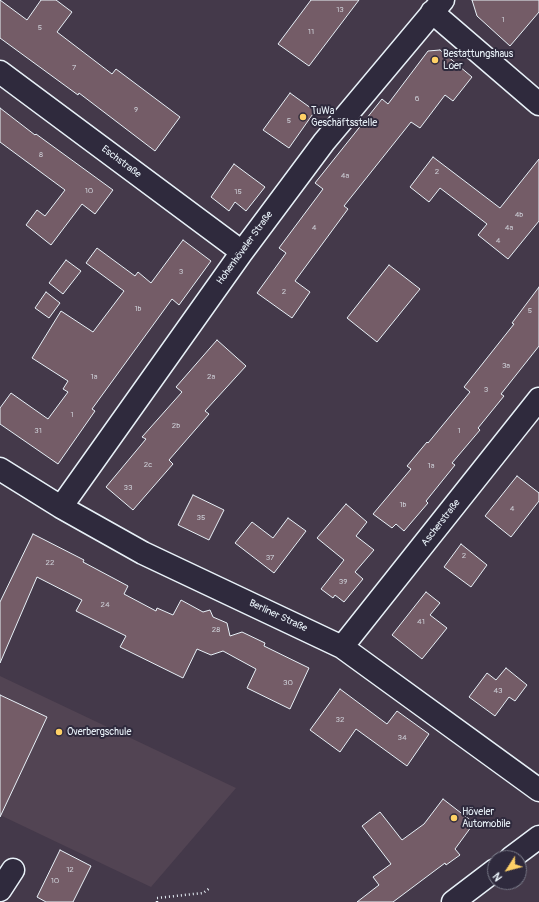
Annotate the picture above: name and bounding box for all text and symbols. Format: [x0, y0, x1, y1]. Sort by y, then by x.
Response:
house number: 13 [336, 5, 344, 15]
house number: 1 [501, 15, 505, 25]
house number: 5 [38, 23, 42, 33]
house number: 11 [308, 27, 314, 37]
place label: Bestattungshaus Loer [443, 48, 513, 72]
marker: Bestattungshaus Loer [430, 55, 440, 65]
house number: 7 [72, 63, 76, 73]
house number: 6 [415, 94, 419, 104]
house number: 9 [134, 105, 138, 115]
place label: TuWa Geschäftsstelle [311, 105, 377, 128]
marker: TuWa Geschäftsstelle [298, 112, 308, 122]
house number: 5 [287, 116, 291, 126]
street label: Eschstraße [99, 143, 143, 181]
house number: 8 [39, 150, 43, 160]
house number: 2 [435, 167, 439, 177]
house number: 4a [341, 171, 349, 181]
house number: 10 [85, 186, 93, 196]
house number: 15 [234, 187, 242, 197]
street label: Hohenhöveler Straße [214, 209, 276, 287]
house number: 4b [515, 210, 523, 220]
house number: 4 [312, 223, 316, 233]
house number: 4a [505, 223, 513, 233]
house number: 4 [496, 236, 500, 246]
house number: 3 [179, 267, 183, 277]
house number: 2 [282, 287, 286, 297]
house number: 1b [134, 304, 142, 314]
house number: 5 [528, 306, 532, 316]
house number: 3a [502, 361, 510, 371]
house number: 1a [91, 372, 97, 382]
house number: 2a [207, 372, 215, 382]
house number: 3 [484, 385, 488, 395]
house number: 1 [70, 410, 74, 420]
house number: 2b [172, 421, 180, 431]
house number: 31 [34, 426, 42, 436]
house number: 1 [457, 426, 461, 436]
house number: 2c [144, 460, 152, 470]
house number: 1a [428, 461, 434, 471]
house number: 33 [124, 483, 132, 493]
street label: Ascherstraße [419, 497, 463, 549]
house number: 1b [399, 500, 407, 510]
house number: 4 [510, 504, 514, 514]
house number: 35 [197, 513, 205, 523]
house number: 2 [462, 551, 466, 561]
house number: 37 [266, 553, 274, 563]
house number: 22 [46, 558, 54, 568]
house number: 39 [339, 577, 347, 587]
street label: Berliner Straße [247, 597, 309, 635]
house number: 24 [100, 600, 110, 610]
house number: 41 [417, 617, 425, 627]
house number: 28 [212, 625, 220, 635]
house number: 30 [283, 678, 293, 688]
house number: 43 [493, 686, 503, 696]
house number: 32 [336, 715, 344, 725]
place label: Overbergschule [67, 726, 131, 738]
marker: Overbergschule [54, 727, 64, 737]
house number: 34 [397, 733, 407, 743]
place label: Höveler Automobile [462, 806, 510, 830]
marker: Höveler Automobile [449, 813, 459, 823]
north arrow [487, 850, 527, 890]
house number: 12 [66, 865, 74, 875]
text: N [490, 870, 505, 884]
house number: 10 [51, 876, 59, 886]

